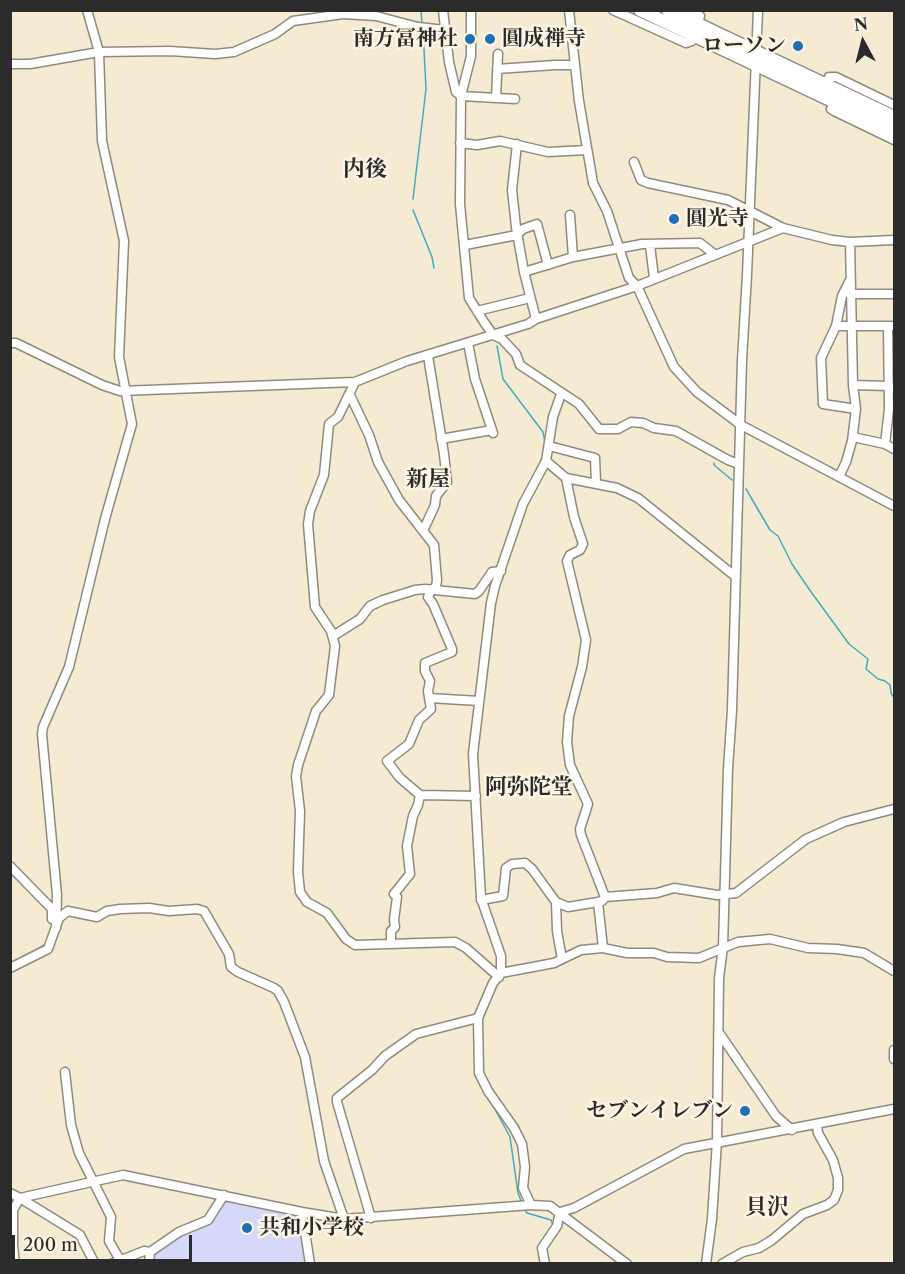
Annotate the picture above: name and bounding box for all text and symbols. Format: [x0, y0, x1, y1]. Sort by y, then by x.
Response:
north arrow [833, 12, 893, 72]
text: N [853, 13, 869, 35]
place label: 南方冨神社 [353, 26, 458, 52]
place label: 圓成禅寺 [502, 26, 586, 52]
marker: 南方冨神社 [463, 32, 477, 46]
marker: 圓成禅寺 [483, 32, 497, 46]
place label: ローソン [702, 33, 786, 59]
marker: ローソン [791, 39, 805, 53]
district label: 内後 [343, 157, 387, 183]
place label: 圓光寺 [686, 206, 749, 232]
marker: 圓光寺 [667, 212, 681, 226]
district label: 新屋 [406, 467, 450, 493]
district label: 阿弥陀堂 [485, 775, 573, 801]
place label: セブンイレブン [586, 1098, 733, 1124]
marker: セブンイレブン [738, 1104, 752, 1118]
district label: 貝沢 [745, 1195, 789, 1221]
place label: 共和小学校 [259, 1215, 364, 1241]
marker: 共和小学校 [240, 1221, 254, 1235]
scale bar [15, 1223, 195, 1261]
text: 200 m [23, 1234, 78, 1256]

